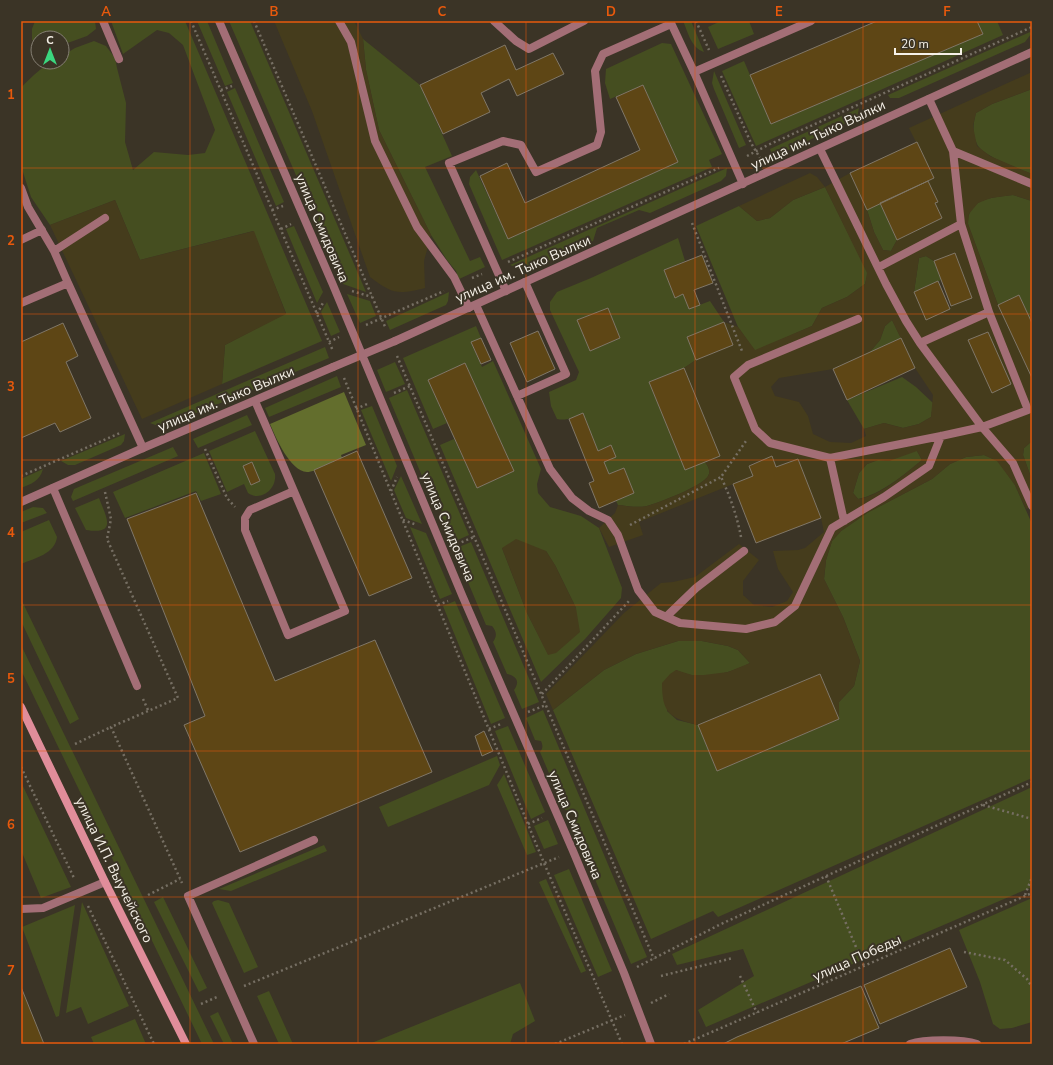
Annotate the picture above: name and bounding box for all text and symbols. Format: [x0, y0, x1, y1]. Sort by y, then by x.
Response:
text: A [101, 3, 111, 21]
text: B [270, 3, 279, 21]
text: C [438, 3, 447, 21]
text: D [606, 3, 616, 21]
text: E [775, 3, 783, 21]
text: F [943, 3, 951, 21]
north arrow [30, 30, 70, 70]
scale bar [895, 30, 961, 56]
text: С [46, 33, 54, 48]
text: 20 m [901, 36, 929, 52]
text: 1 [7, 86, 15, 104]
street label: улица им. Тыко Вылки [748, 95, 888, 175]
street label: улица Смидовича [290, 171, 354, 285]
street label: улица им. Тыко Вылки [452, 231, 594, 307]
text: 2 [7, 232, 15, 250]
street label: улица им. Тыко Вылки [155, 362, 297, 436]
text: 3 [7, 378, 15, 396]
street label: улица Смидовича [416, 470, 480, 584]
text: 4 [7, 524, 15, 542]
text: 5 [7, 670, 15, 688]
street label: улица Смидовича [543, 768, 607, 882]
street label: улица И.П. Выучейского [70, 794, 158, 946]
text: 6 [7, 816, 15, 834]
street label: улица Победы [810, 930, 904, 986]
text: 7 [7, 962, 15, 980]

